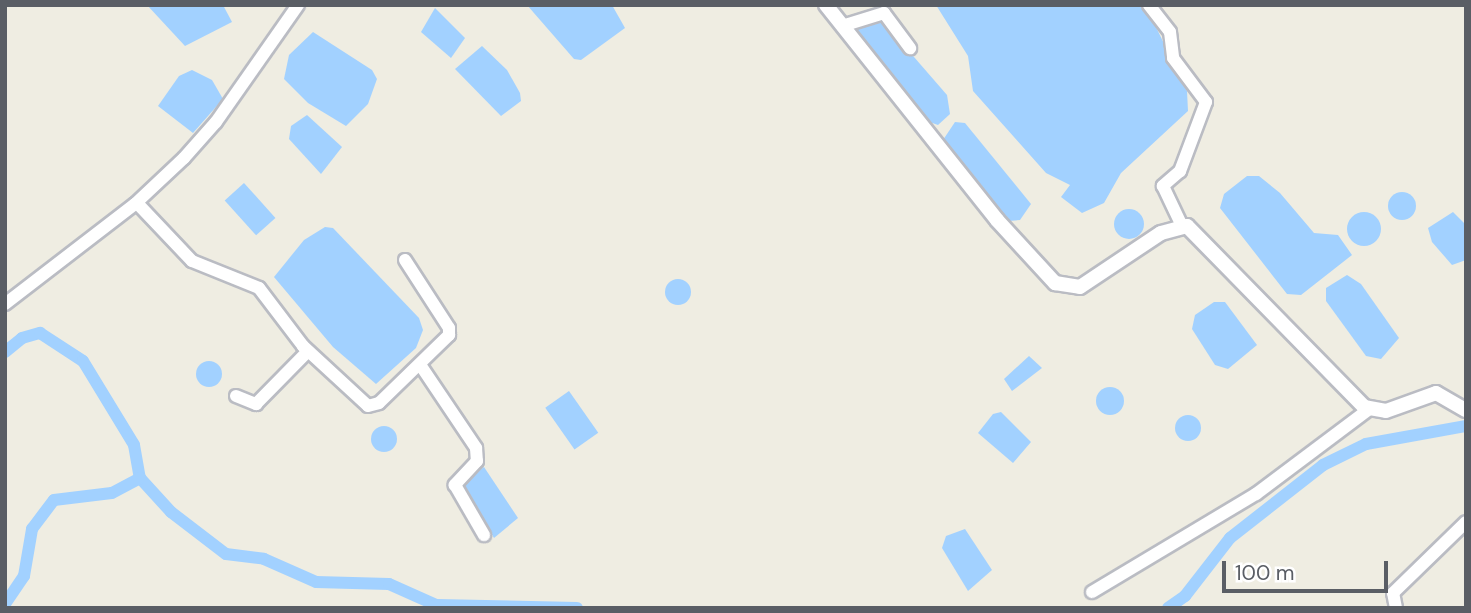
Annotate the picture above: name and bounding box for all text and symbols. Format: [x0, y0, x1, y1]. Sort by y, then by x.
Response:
scale bar [1226, 546, 1392, 590]
text: 100 m [1235, 559, 1295, 587]

